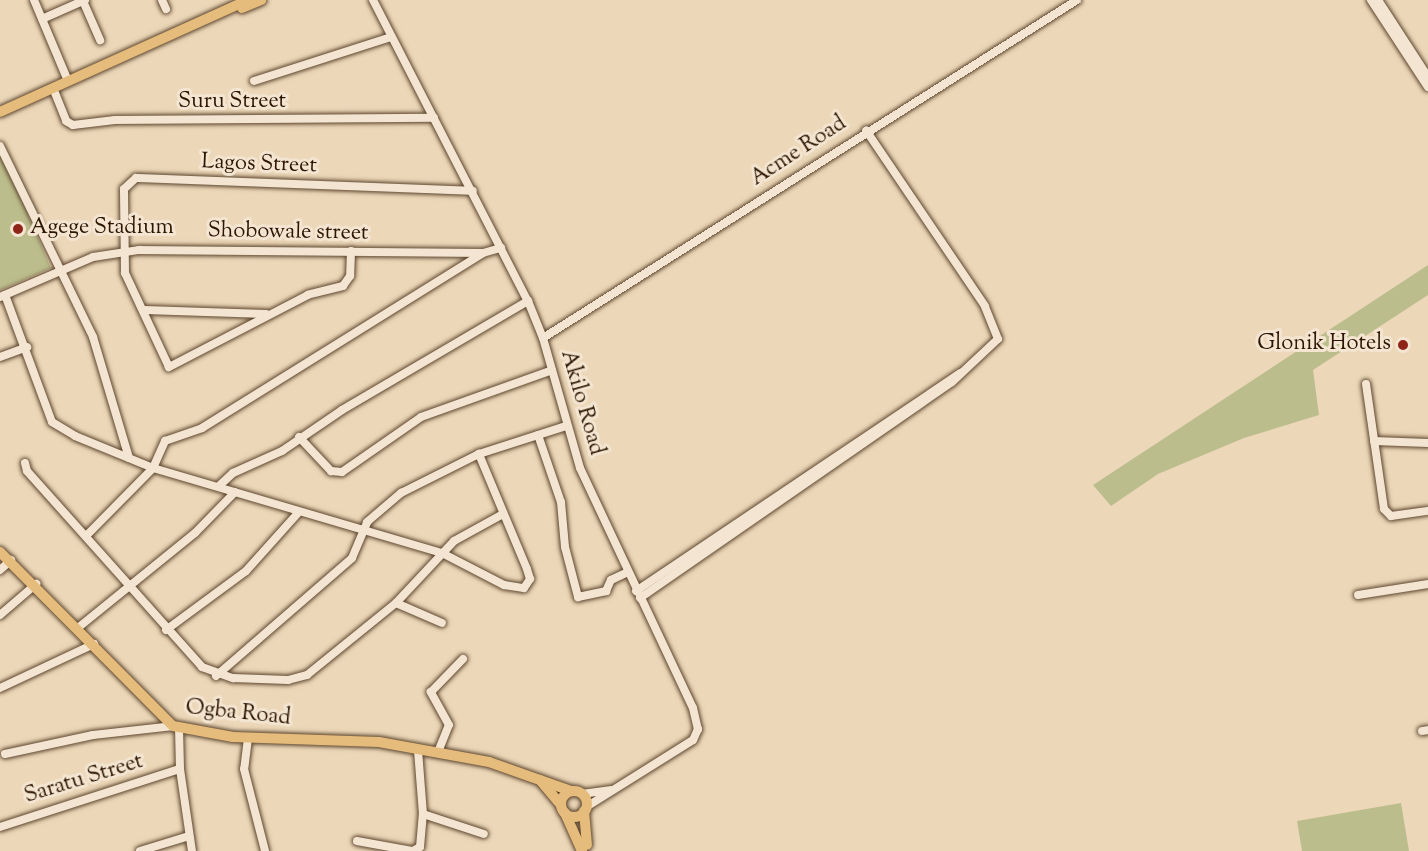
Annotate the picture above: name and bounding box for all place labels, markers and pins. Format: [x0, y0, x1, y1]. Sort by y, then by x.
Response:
place label: Agege Stadium [30, 216, 174, 242]
marker: Agege Stadium [11, 222, 25, 236]
place label: Glonik Hotels [1257, 332, 1391, 358]
marker: Glonik Hotels [1396, 338, 1410, 352]

